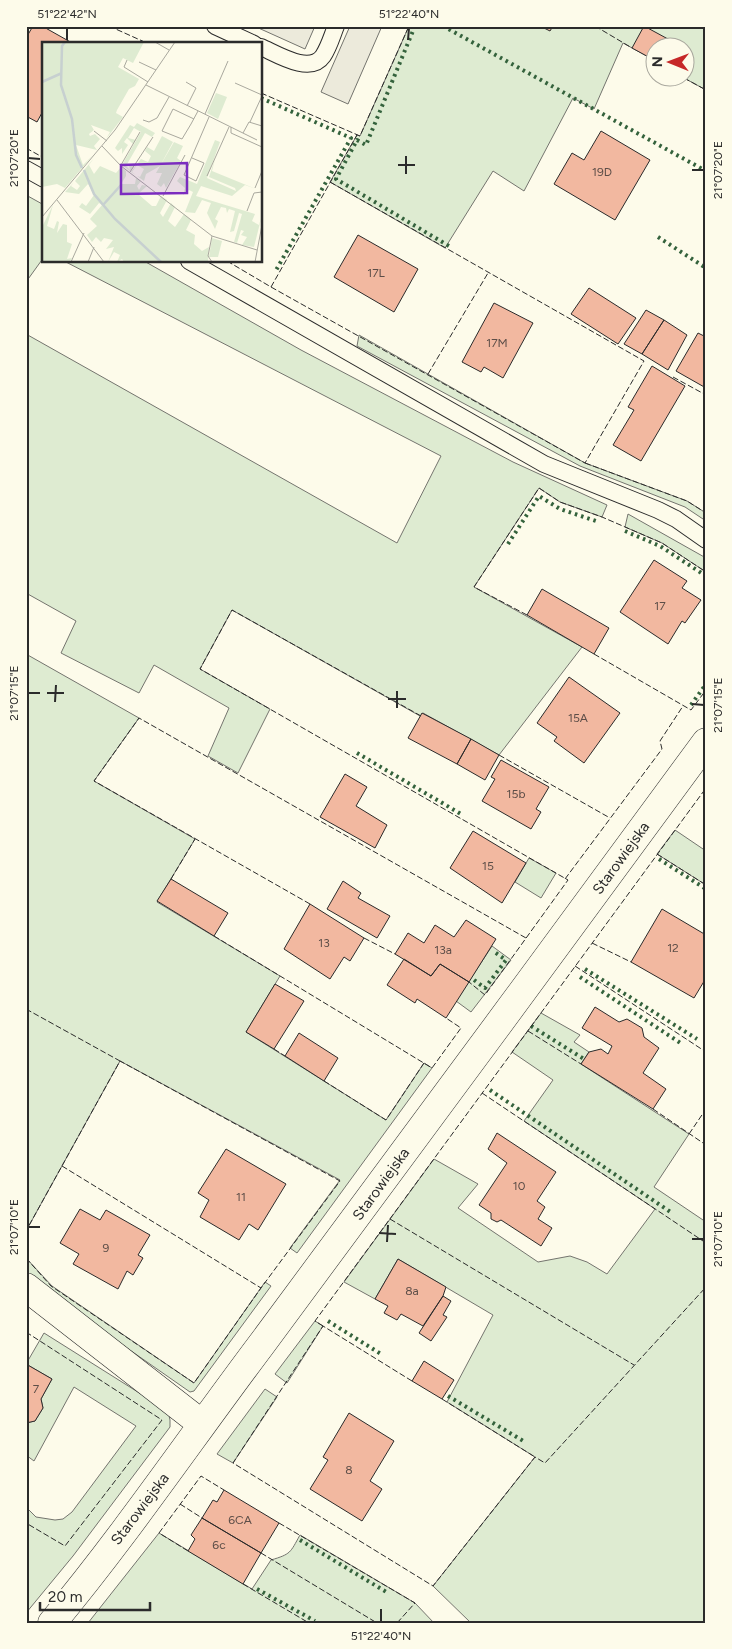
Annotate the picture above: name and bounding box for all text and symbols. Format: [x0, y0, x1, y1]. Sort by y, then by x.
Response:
text: 51°22'42"N [37, 7, 97, 21]
text: 51°22'40"N [379, 7, 439, 21]
north arrow [644, 38, 694, 88]
inset map [42, 42, 262, 262]
text: N [649, 56, 666, 67]
text: 21°07'20"E [7, 129, 21, 187]
text: 21°07'20"E [711, 141, 725, 199]
house number: 19D [592, 165, 612, 179]
house number: 17L [367, 266, 386, 280]
house number: 17M [486, 336, 508, 350]
house number: 17 [654, 599, 666, 613]
text: 21°07'15"E [7, 665, 21, 721]
text: 21°07'15"E [711, 677, 725, 733]
house number: 15A [568, 711, 588, 725]
house number: 15b [507, 787, 525, 801]
street label: Starowiejska [589, 818, 653, 898]
house number: 15 [482, 859, 494, 873]
house number: 13 [318, 936, 330, 950]
house number: 12 [667, 941, 679, 955]
house number: 13a [434, 943, 452, 957]
street label: Starowiejska [349, 1144, 413, 1224]
house number: 10 [513, 1179, 526, 1193]
house number: 11 [236, 1190, 246, 1204]
text: 21°07'10"E [7, 1199, 21, 1255]
text: 21°07'10"E [711, 1211, 725, 1267]
house number: 9 [103, 1241, 110, 1255]
house number: 8a [405, 1284, 419, 1298]
house number: 7 [33, 1382, 40, 1396]
house number: 8 [345, 1463, 353, 1477]
street label: Starowiejska [107, 1470, 173, 1548]
house number: 6CA [228, 1513, 252, 1527]
house number: 6c [212, 1538, 226, 1552]
scale bar [40, 1579, 150, 1611]
text: 20 m [48, 1588, 82, 1606]
text: 51°22'40"N [351, 1629, 411, 1643]

